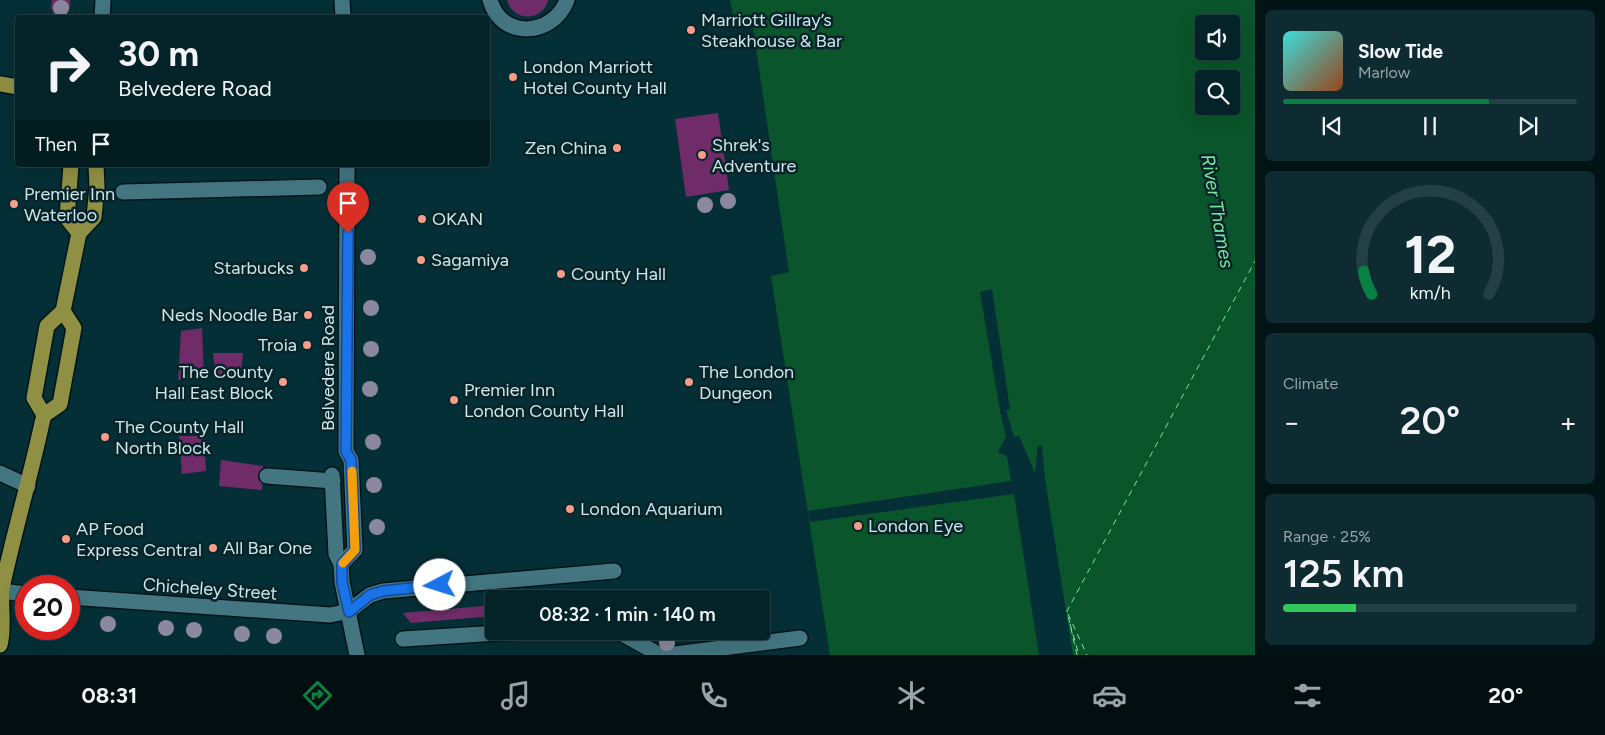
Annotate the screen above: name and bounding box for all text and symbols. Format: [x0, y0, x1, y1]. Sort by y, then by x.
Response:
place label: Marriott Gillray’s Steakhouse & Bar [701, 9, 842, 52]
map controls [1195, 15, 1240, 115]
button: sound [1195, 15, 1240, 60]
marker: Marriott Gillray’s Steakhouse & Bar [685, 24, 697, 36]
text: 30 m [118, 33, 199, 75]
icon: right [35, 35, 100, 100]
text: Slow Tide [1358, 40, 1443, 63]
place label: London Marriott Hotel County Hall [523, 56, 667, 99]
text: Marlow [1358, 63, 1410, 82]
button: search [1195, 70, 1240, 115]
marker: London Marriott Hotel County Hall [507, 71, 519, 83]
text: Belvedere Road [118, 75, 272, 102]
icon: previous [1318, 112, 1346, 140]
icon: pause [1416, 112, 1444, 140]
icon: next [1514, 112, 1542, 140]
icon: arrive [87, 130, 115, 158]
text: Then [35, 133, 77, 156]
place label: Shrek's Adventure [712, 134, 797, 177]
place label: Zen China [525, 137, 607, 159]
marker: Zen China [611, 142, 623, 154]
marker: Shrek's Adventure [696, 149, 708, 161]
water label: River Thames [1196, 152, 1239, 270]
pin [327, 182, 369, 233]
place label: Premier Inn Waterloo [24, 183, 115, 226]
icon: arrive [334, 189, 362, 217]
marker: Premier Inn Waterloo [8, 198, 20, 210]
place label: OKAN [432, 208, 483, 230]
marker: OKAN [416, 213, 428, 225]
text: 12 [1404, 224, 1456, 286]
place label: Sagamiya [431, 249, 509, 271]
marker: Sagamiya [415, 254, 427, 266]
place label: Starbucks [213, 257, 294, 279]
marker: Starbucks [298, 262, 310, 274]
place label: County Hall [571, 263, 666, 285]
marker: County Hall [555, 268, 567, 280]
text: km/h [1410, 282, 1450, 303]
place label: Neds Noodle Bar [161, 304, 298, 326]
street label: Belvedere Road [317, 305, 339, 431]
marker: Neds Noodle Bar [302, 309, 314, 321]
place label: Troia [258, 334, 297, 356]
marker: Troia [301, 339, 313, 351]
place label: The County Hall East Block [155, 361, 274, 404]
place label: The London Dungeon [699, 361, 794, 404]
text: Climate [1283, 374, 1338, 393]
marker: The County Hall East Block [277, 376, 289, 388]
marker: The London Dungeon [683, 376, 695, 388]
place label: Premier Inn London County Hall [464, 379, 624, 422]
marker: Premier Inn London County Hall [448, 394, 460, 406]
text: 20° [1400, 398, 1460, 444]
text: − [1283, 405, 1300, 439]
text: + [1560, 405, 1577, 439]
place label: The County Hall North Block [115, 416, 244, 459]
marker: The County Hall North Block [99, 431, 111, 443]
place label: London Aquarium [580, 498, 723, 520]
marker: London Aquarium [564, 503, 576, 515]
place label: London Eye [868, 515, 963, 537]
place label: AP Food Express Central [76, 518, 202, 561]
marker: London Eye [852, 520, 864, 532]
text: Range · 25% [1283, 527, 1371, 546]
marker: AP Food Express Central [60, 533, 72, 545]
place label: All Bar One [223, 537, 312, 559]
marker: All Bar One [207, 542, 219, 554]
text: 125 km [1283, 551, 1404, 597]
position arrow [413, 558, 465, 610]
street label: Chicheley Street [142, 573, 278, 605]
speed limit sign: 20 [15, 575, 80, 640]
text: 08:32 · 1 min · 140 m [539, 603, 716, 626]
icon: directions [300, 678, 335, 713]
icon: music [498, 678, 533, 713]
icon: phone [696, 678, 731, 713]
icon: climate [894, 678, 929, 713]
icon: car [1092, 678, 1127, 713]
icon: filters [1290, 678, 1325, 713]
text: 08:31 [81, 682, 137, 709]
text: 20° [1488, 682, 1523, 709]

